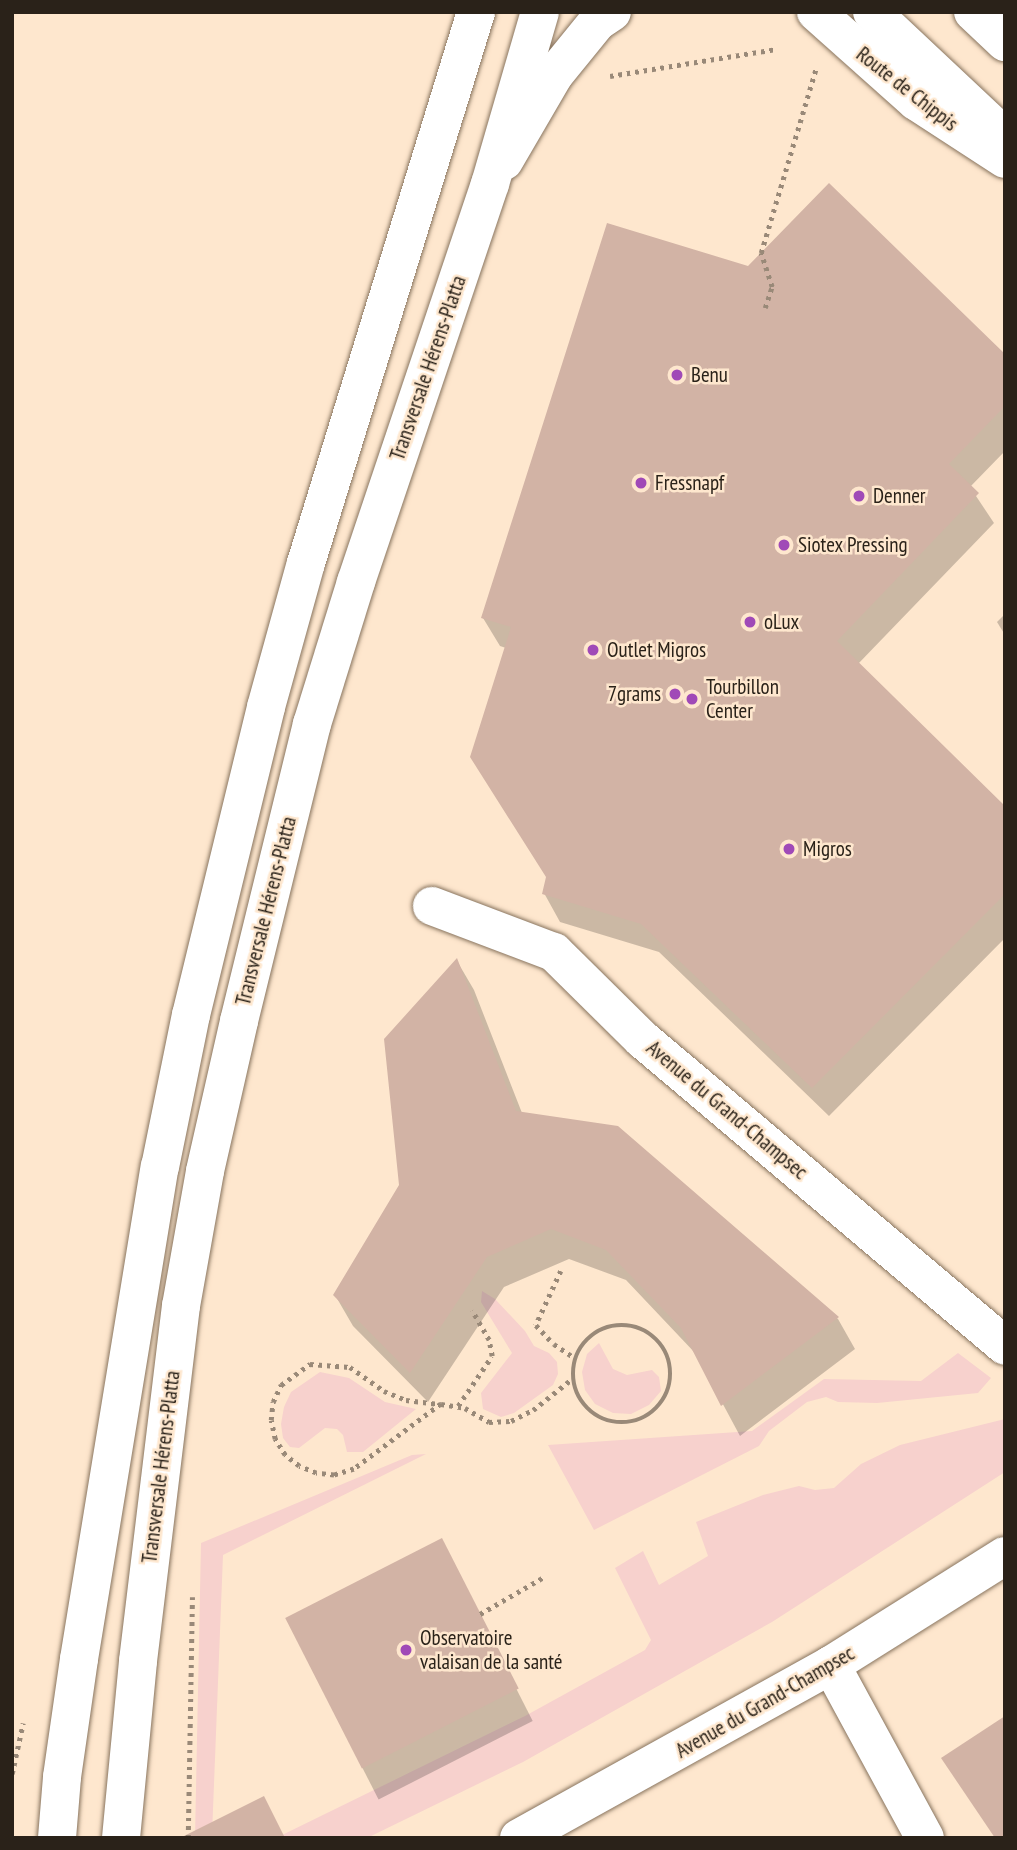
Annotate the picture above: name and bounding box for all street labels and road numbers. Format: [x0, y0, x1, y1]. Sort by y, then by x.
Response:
street label: Route de Chippis [851, 42, 963, 136]
street label: Transversale Hérens-Platta [385, 272, 471, 464]
street label: Transversale Hérens-Platta [230, 814, 302, 1008]
street label: Avenue du Grand-Champsec [641, 1035, 813, 1185]
street label: Transversale Hérens-Platta [137, 1369, 185, 1565]
street label: Avenue du Grand-Champsec [671, 1641, 859, 1763]

